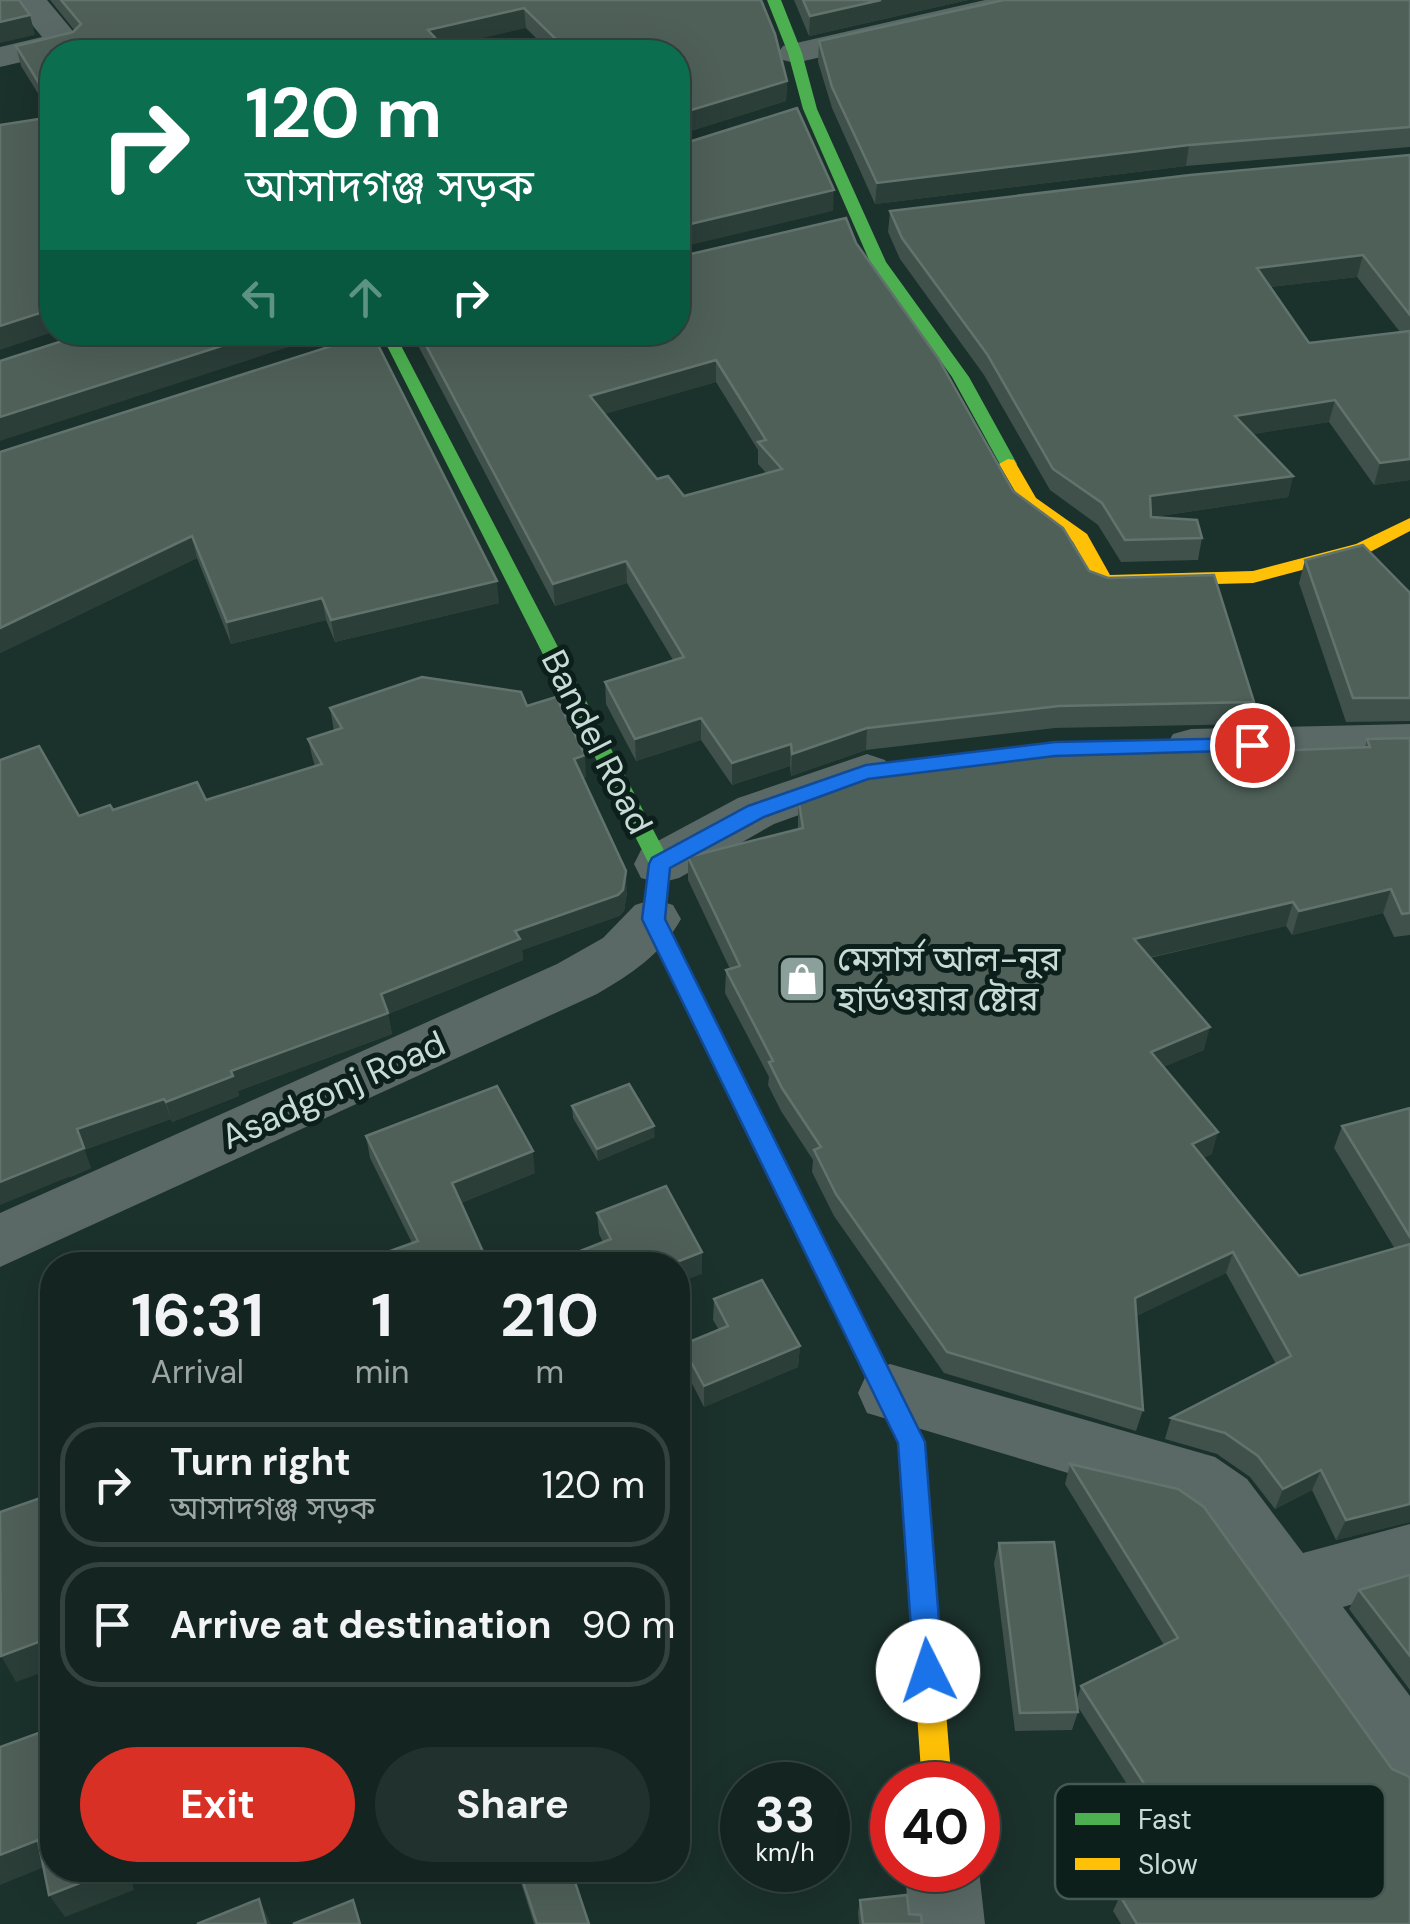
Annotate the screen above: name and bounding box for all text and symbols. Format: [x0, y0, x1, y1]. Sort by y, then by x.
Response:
text: 120 m [245, 68, 442, 159]
icon: right [80, 80, 210, 210]
text: আসাদগঞ্জ সড়ক [245, 156, 534, 215]
icon: left [233, 270, 288, 325]
icon: ahead [338, 270, 393, 325]
icon: right [443, 270, 498, 325]
street label: Bandel Road [531, 642, 663, 842]
pin [1210, 703, 1295, 788]
icon: arrive [1225, 718, 1280, 773]
place label: মেসার্স আল-নুর হার্ডওয়ার ষ্টোর [836, 936, 1061, 1022]
shop icon: মেসার্স আল-নুর হার্ডওয়ার ষ্টোর [776, 953, 828, 1005]
street label: Asadgonj Road [214, 1020, 452, 1160]
text: 16:31 [131, 1276, 264, 1355]
text: 1 [371, 1276, 393, 1355]
text: 210 [500, 1276, 599, 1355]
text: Arrival [151, 1351, 244, 1393]
text: min [355, 1351, 409, 1393]
text: m [535, 1351, 564, 1393]
text: Turn right [170, 1437, 351, 1487]
icon: right [85, 1457, 140, 1512]
text: 120 m [542, 1460, 645, 1510]
text: আসাদগঞ্জ সড়ক [170, 1487, 375, 1529]
icon: arrive [85, 1597, 140, 1652]
text: Arrive at destination [170, 1600, 552, 1650]
text: 90 m [582, 1600, 675, 1650]
position arrow [876, 1619, 980, 1723]
button: Exit [80, 1747, 355, 1862]
button: Share [375, 1747, 650, 1862]
speed limit sign: 40 [870, 1762, 1000, 1892]
text: 33 [755, 1782, 815, 1848]
legend [1055, 1784, 1385, 1899]
text: Fast [1138, 1801, 1192, 1838]
text: km/h [755, 1836, 815, 1869]
text: Slow [1138, 1846, 1198, 1883]

